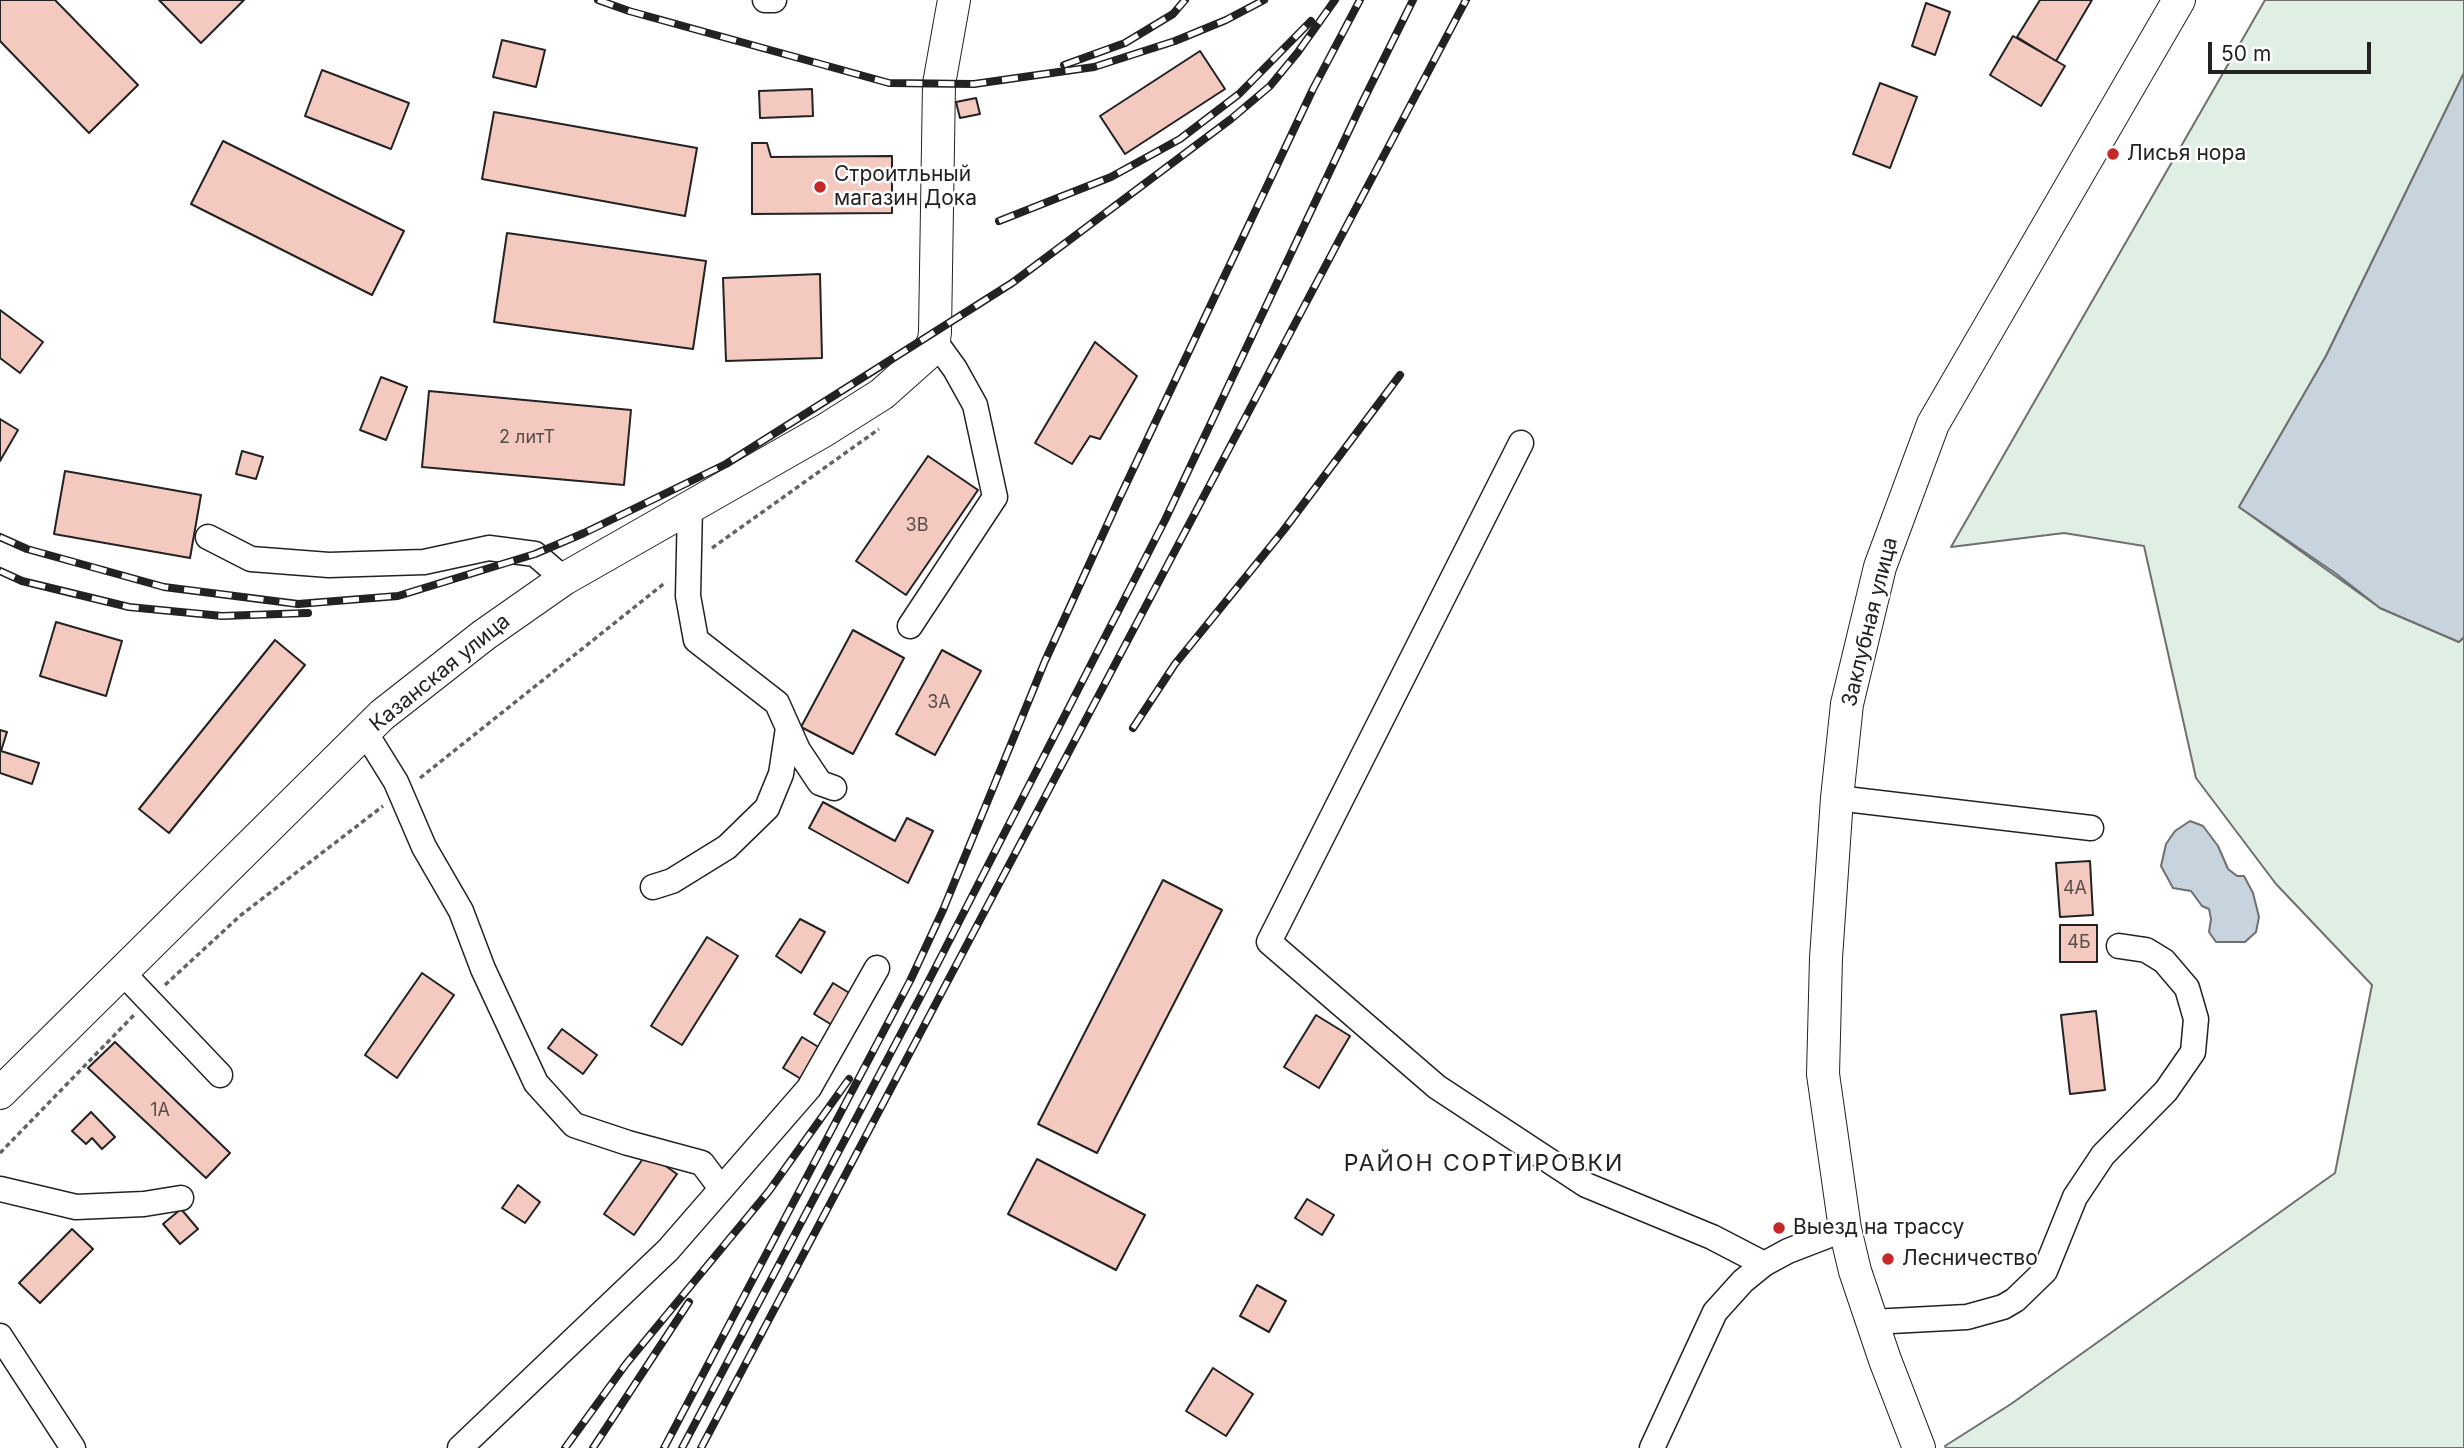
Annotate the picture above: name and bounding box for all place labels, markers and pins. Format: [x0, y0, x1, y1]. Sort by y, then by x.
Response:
place label: Лисья нора [2127, 141, 2246, 167]
marker: Лисья нора [2105, 146, 2121, 162]
place label: Строитльный магазин Дока [834, 162, 977, 212]
marker: Строитльный магазин Дока [812, 179, 828, 195]
place label: Выезд на трассу [1793, 1215, 1964, 1241]
marker: Выезд на трассу [1771, 1220, 1787, 1236]
place label: Лесничество [1902, 1246, 2038, 1272]
marker: Лесничество [1880, 1251, 1896, 1267]

